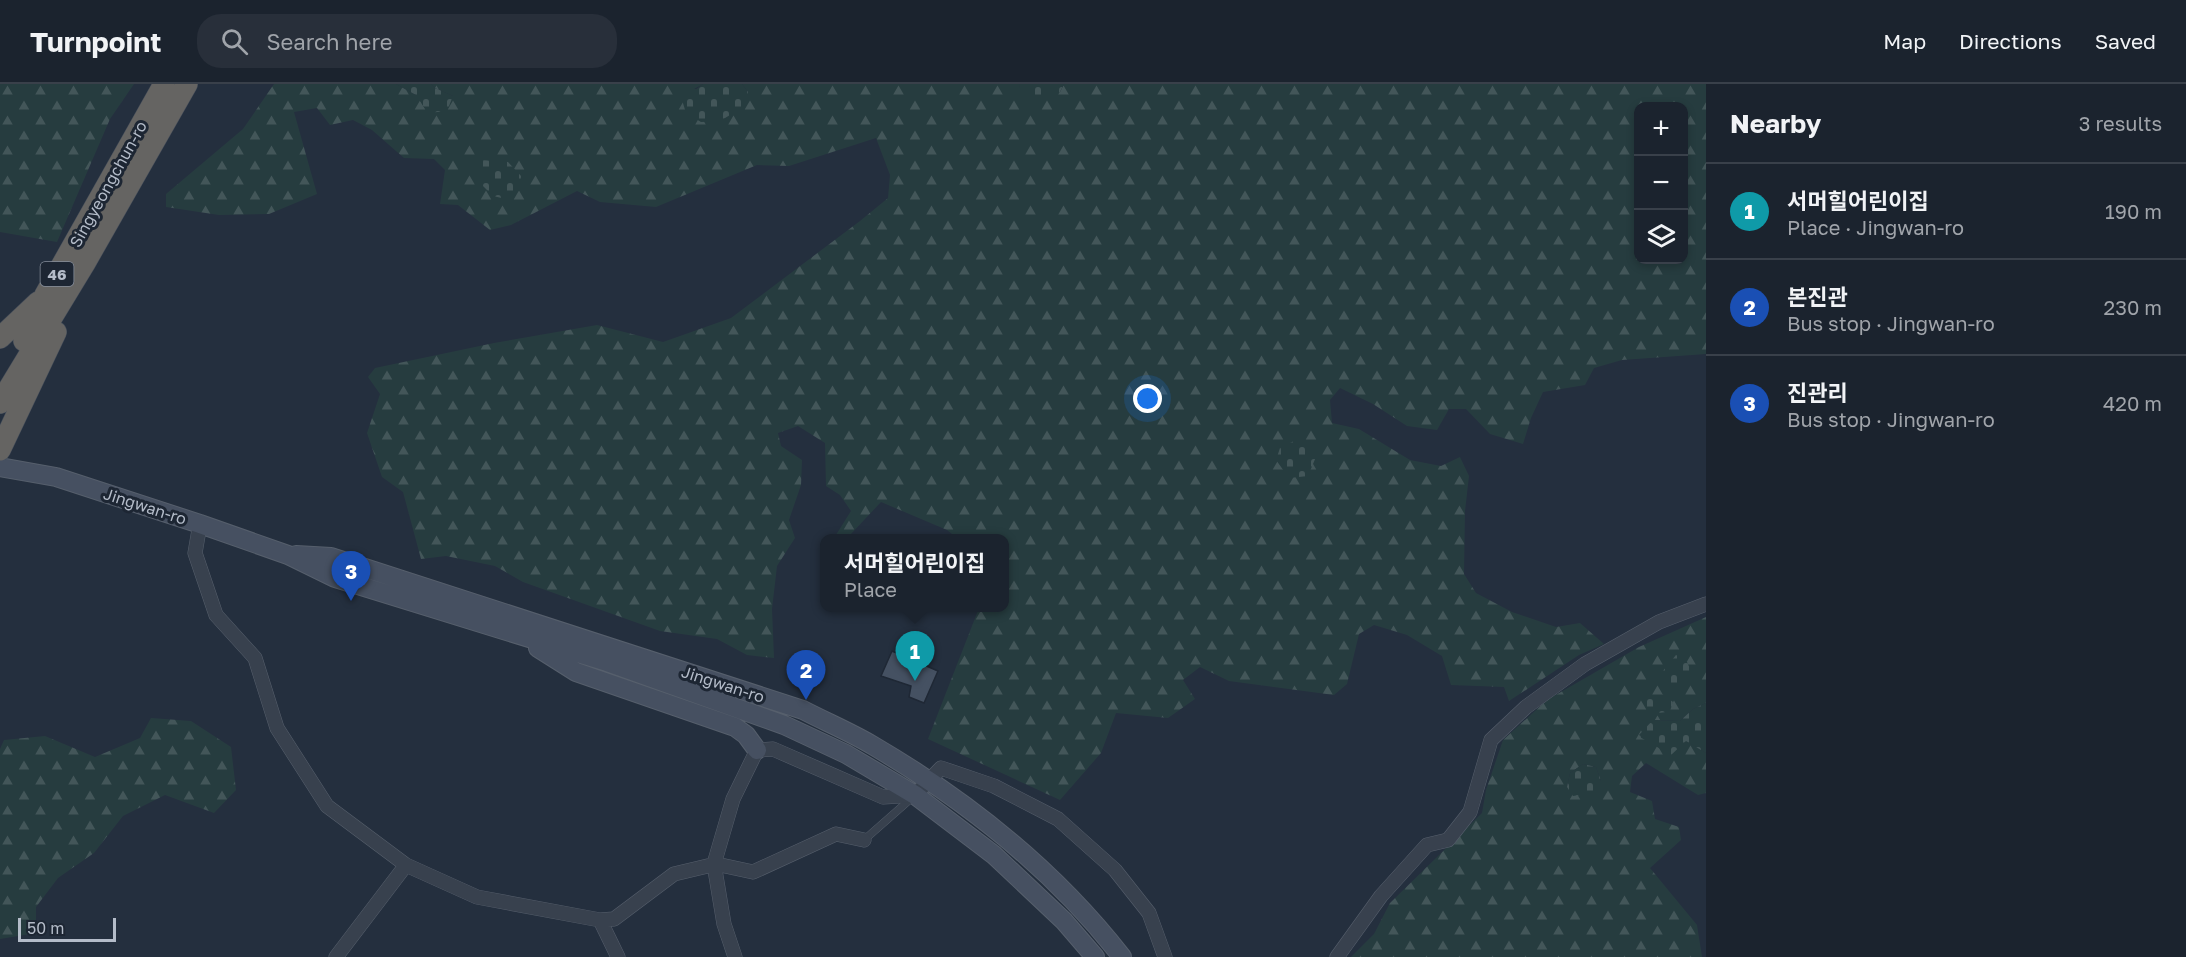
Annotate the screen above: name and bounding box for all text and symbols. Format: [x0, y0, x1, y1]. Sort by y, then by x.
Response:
search box [197, 14, 617, 68]
text: Turnpoint [30, 25, 161, 58]
icon: search [218, 25, 251, 58]
text: Search here [266, 28, 393, 55]
text: Map [1883, 28, 1926, 54]
text: Directions [1959, 28, 2062, 54]
text: Saved [2095, 28, 2156, 54]
map controls [1634, 102, 1688, 264]
button: + [1634, 102, 1688, 156]
text: Nearby [1730, 108, 1821, 139]
text: 3 results [2079, 111, 2162, 135]
street label: Singyeongchun-ro [65, 117, 151, 251]
button: − [1634, 156, 1688, 210]
text: 서머힐어린이집 [1787, 187, 1929, 214]
text: 1 [1744, 199, 1755, 223]
text: 190 m [2105, 199, 2162, 223]
button: layers [1634, 210, 1688, 264]
text: Place · Jingwan-ro [1787, 215, 1964, 239]
road number: 46 [40, 262, 74, 286]
text: 본진관 [1787, 283, 1848, 310]
text: 2 [1743, 295, 1756, 319]
text: 230 m [2104, 295, 2162, 319]
text: Bus stop · Jingwan-ro [1787, 311, 1995, 335]
text: 진관리 [1787, 379, 1848, 406]
your location [1133, 384, 1162, 413]
text: 3 [1743, 391, 1756, 415]
text: 420 m [2103, 391, 2162, 415]
text: Bus stop · Jingwan-ro [1787, 407, 1995, 431]
street label: Jingwan-ro [101, 483, 189, 529]
popup [820, 534, 1009, 612]
text: 서머힐어린이집 [844, 549, 985, 576]
pin: 3 [332, 552, 370, 601]
text: Place [844, 577, 897, 601]
pin: 1 [896, 632, 934, 681]
pin: 2 [786, 650, 826, 700]
street label: Jingwan-ro [679, 661, 767, 707]
scale bar [18, 915, 116, 942]
text: 50 m [27, 918, 64, 938]

